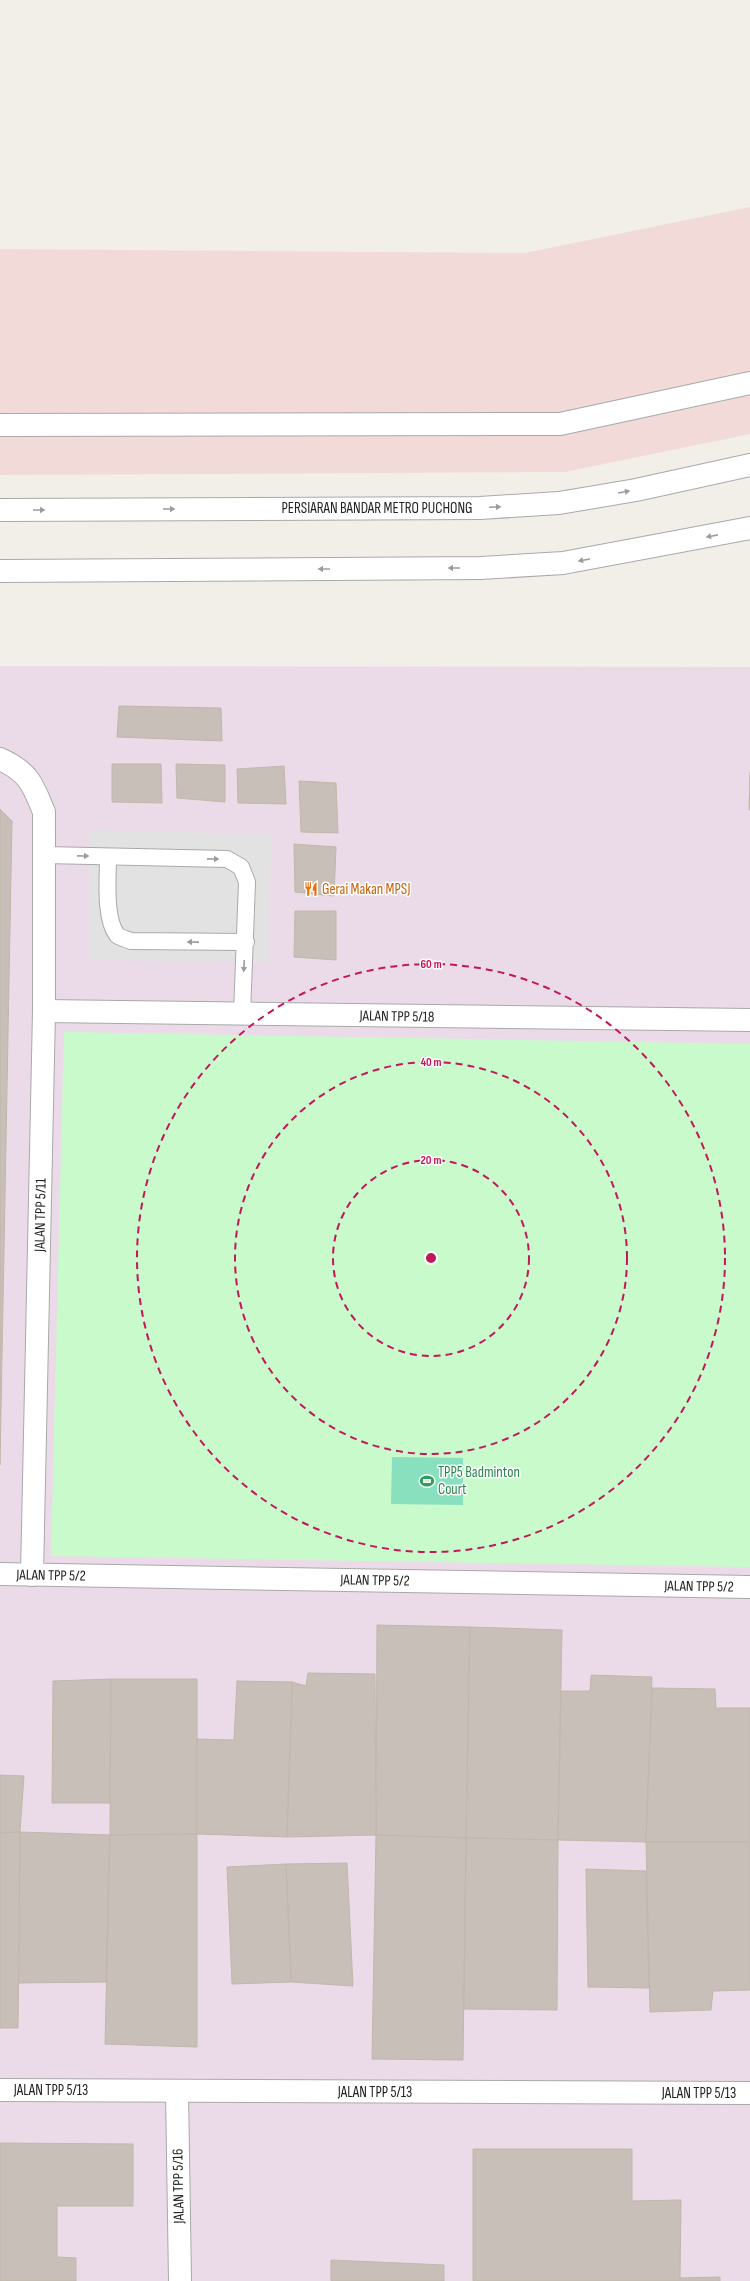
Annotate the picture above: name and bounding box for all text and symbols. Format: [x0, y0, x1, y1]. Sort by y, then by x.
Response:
one-way arrow [618, 489, 630, 495]
street label: PERSIARAN BANDAR METRO PUCHONG [281, 499, 473, 518]
one-way arrow [489, 504, 502, 510]
one-way arrow [163, 506, 176, 512]
one-way arrow [33, 507, 46, 513]
one-way arrow [706, 533, 718, 539]
one-way arrow [578, 557, 590, 563]
one-way arrow [447, 565, 460, 571]
one-way arrow [317, 566, 330, 572]
one-way arrow [77, 853, 90, 859]
one-way arrow [207, 856, 220, 862]
place label: Gerai Makan MPSJ [322, 880, 411, 899]
restaurant icon: Gerai Makan MPSJ [303, 881, 319, 897]
one-way arrow [186, 939, 199, 945]
text: 60 m [420, 957, 442, 972]
one-way arrow [241, 960, 248, 972]
street label: JALAN TPP 5/18 [358, 1006, 435, 1027]
text: 40 m [420, 1055, 442, 1070]
text: 20 m [421, 1153, 441, 1168]
street label: JALAN TPP 5/11 [30, 1177, 51, 1253]
centre of rings [424, 1251, 438, 1265]
place label: TPP5 Badminton Court [438, 1463, 520, 1499]
sports icon: TPP5 Badminton Court [419, 1473, 435, 1489]
street label: JALAN TPP 5/2 [15, 1565, 86, 1586]
street label: JALAN TPP 5/2 [339, 1570, 410, 1591]
street label: JALAN TPP 5/2 [663, 1576, 734, 1597]
street label: JALAN TPP 5/13 [13, 2081, 88, 2100]
street label: JALAN TPP 5/13 [337, 2083, 412, 2102]
street label: JALAN TPP 5/13 [661, 2084, 736, 2103]
street label: JALAN TPP 5/16 [168, 2148, 189, 2225]

